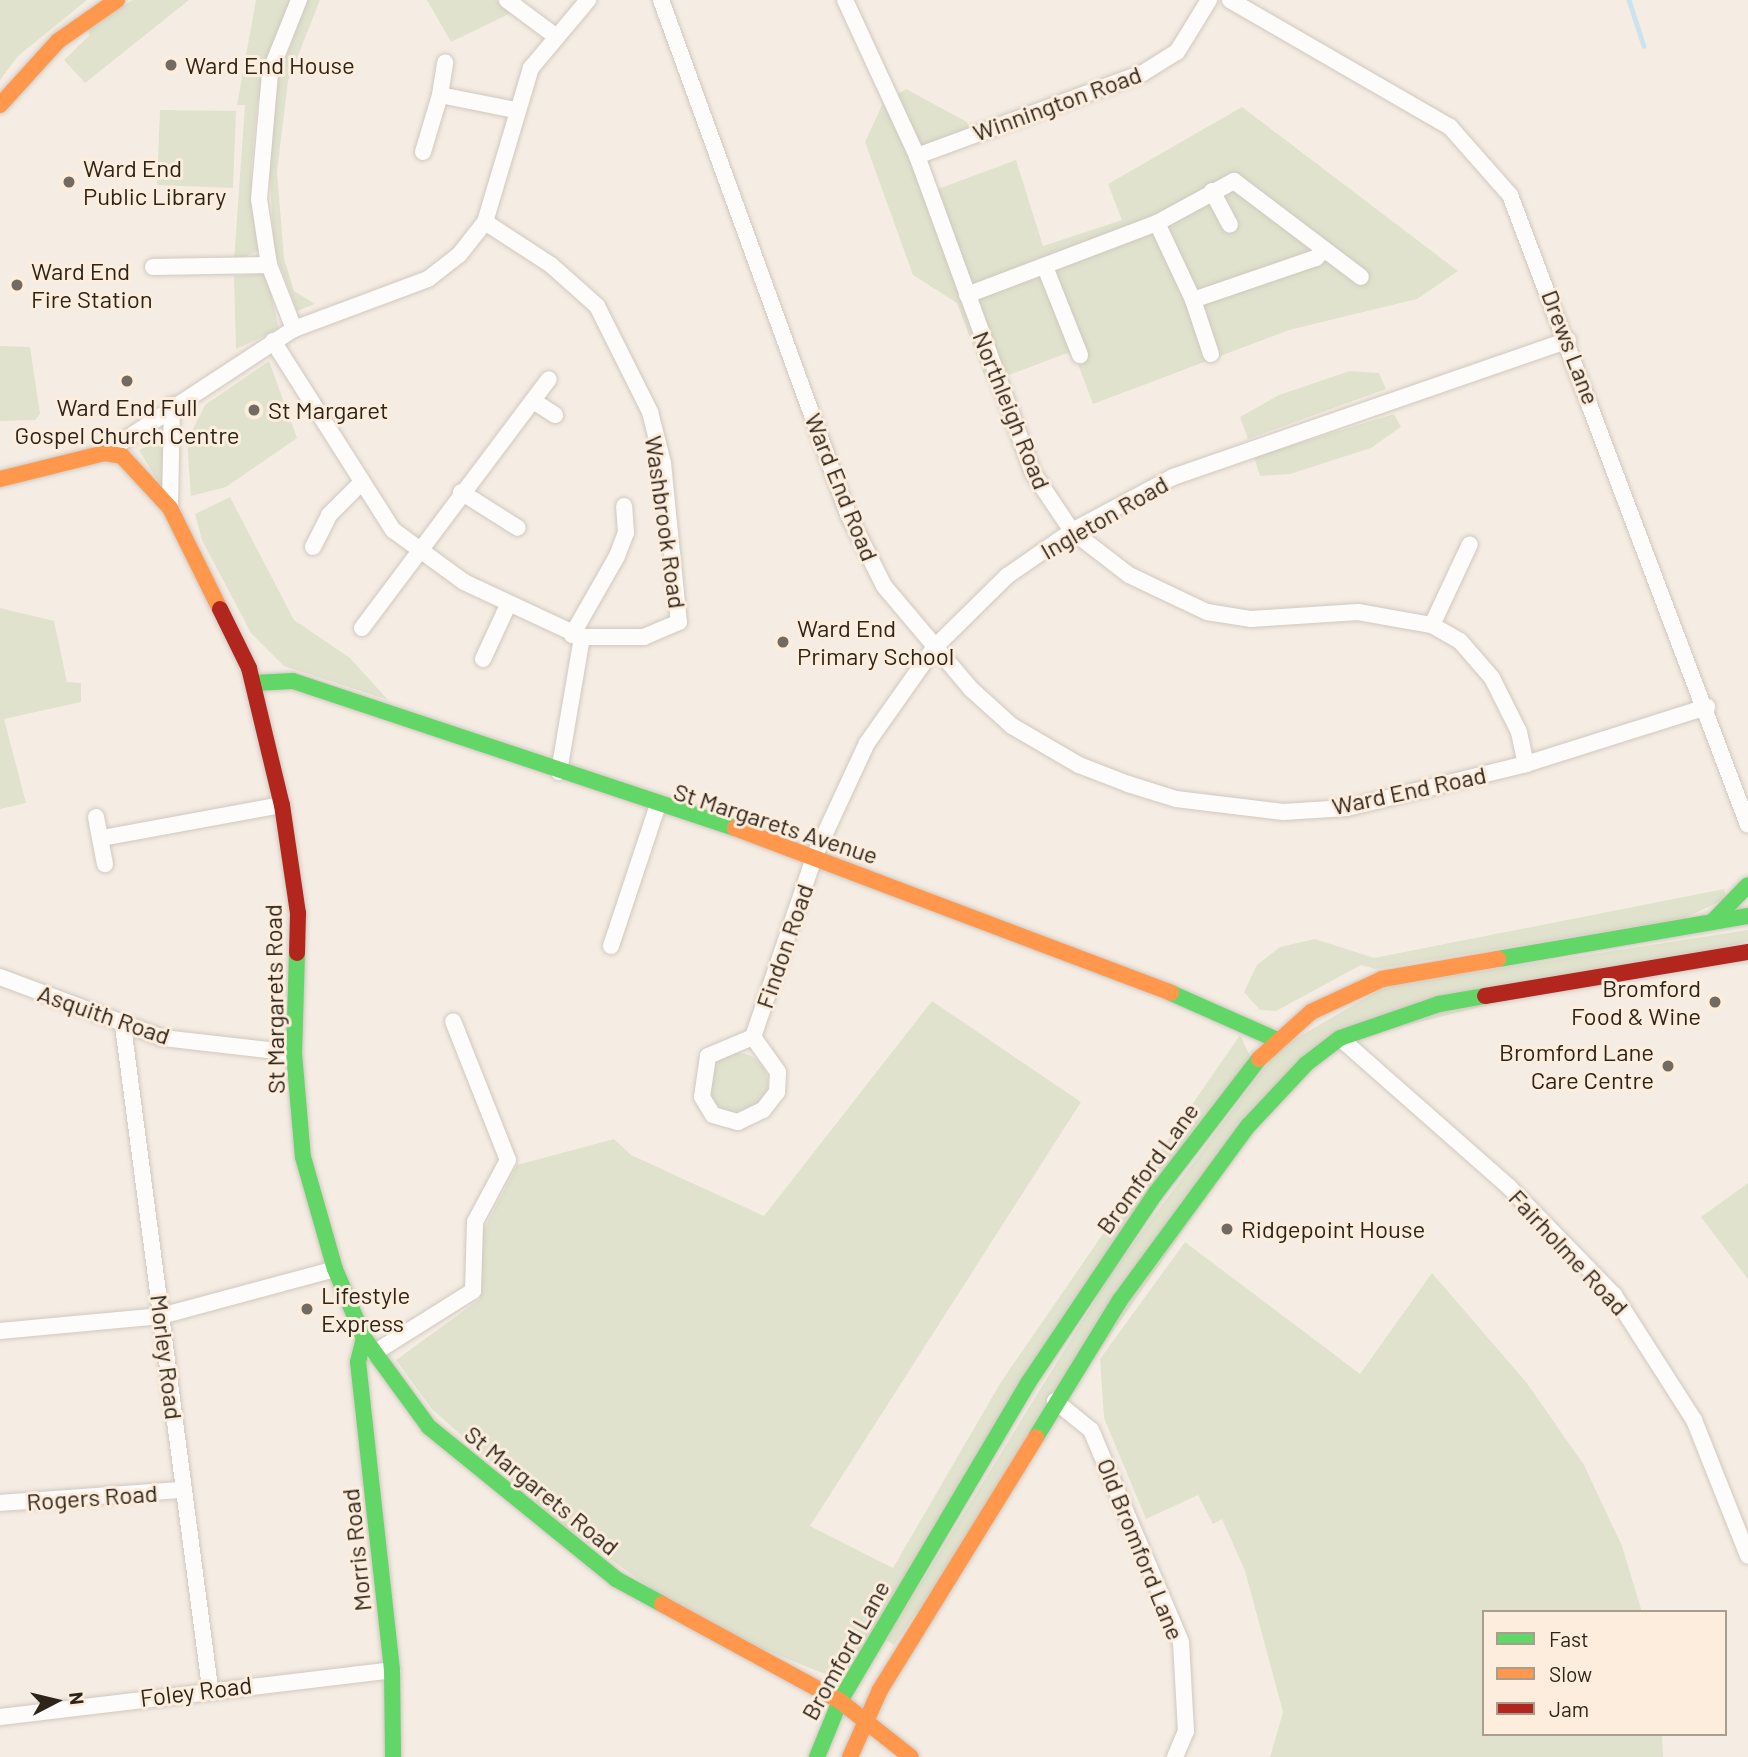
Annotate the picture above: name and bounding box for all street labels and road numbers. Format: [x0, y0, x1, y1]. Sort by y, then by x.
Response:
street label: Winnington Road [969, 59, 1145, 147]
street label: Drews Lane [1536, 286, 1606, 408]
street label: Northleigh Road [967, 327, 1057, 493]
street label: Ward End Road [799, 409, 885, 565]
street label: Washbrook Road [640, 434, 692, 610]
street label: Ingleton Road [1035, 469, 1173, 565]
street label: Ward End Road [1329, 760, 1489, 820]
street label: St Margarets Avenue [670, 776, 882, 870]
street label: Findon Road [749, 880, 819, 1012]
street label: St Margarets Road [258, 904, 290, 1094]
street label: Asquith Road [34, 978, 174, 1050]
street label: Bromford Lane [1090, 1097, 1204, 1239]
street label: Fairholme Road [1503, 1183, 1635, 1321]
street label: Morley Road [145, 1293, 189, 1421]
street label: St Margarets Road [459, 1419, 625, 1561]
street label: Old Bromford Lane [1091, 1454, 1191, 1644]
street label: Rogers Road [25, 1478, 159, 1516]
street label: Morris Road [335, 1487, 377, 1613]
street label: Bromford Lane [795, 1575, 895, 1725]
street label: Foley Road [138, 1670, 254, 1712]

